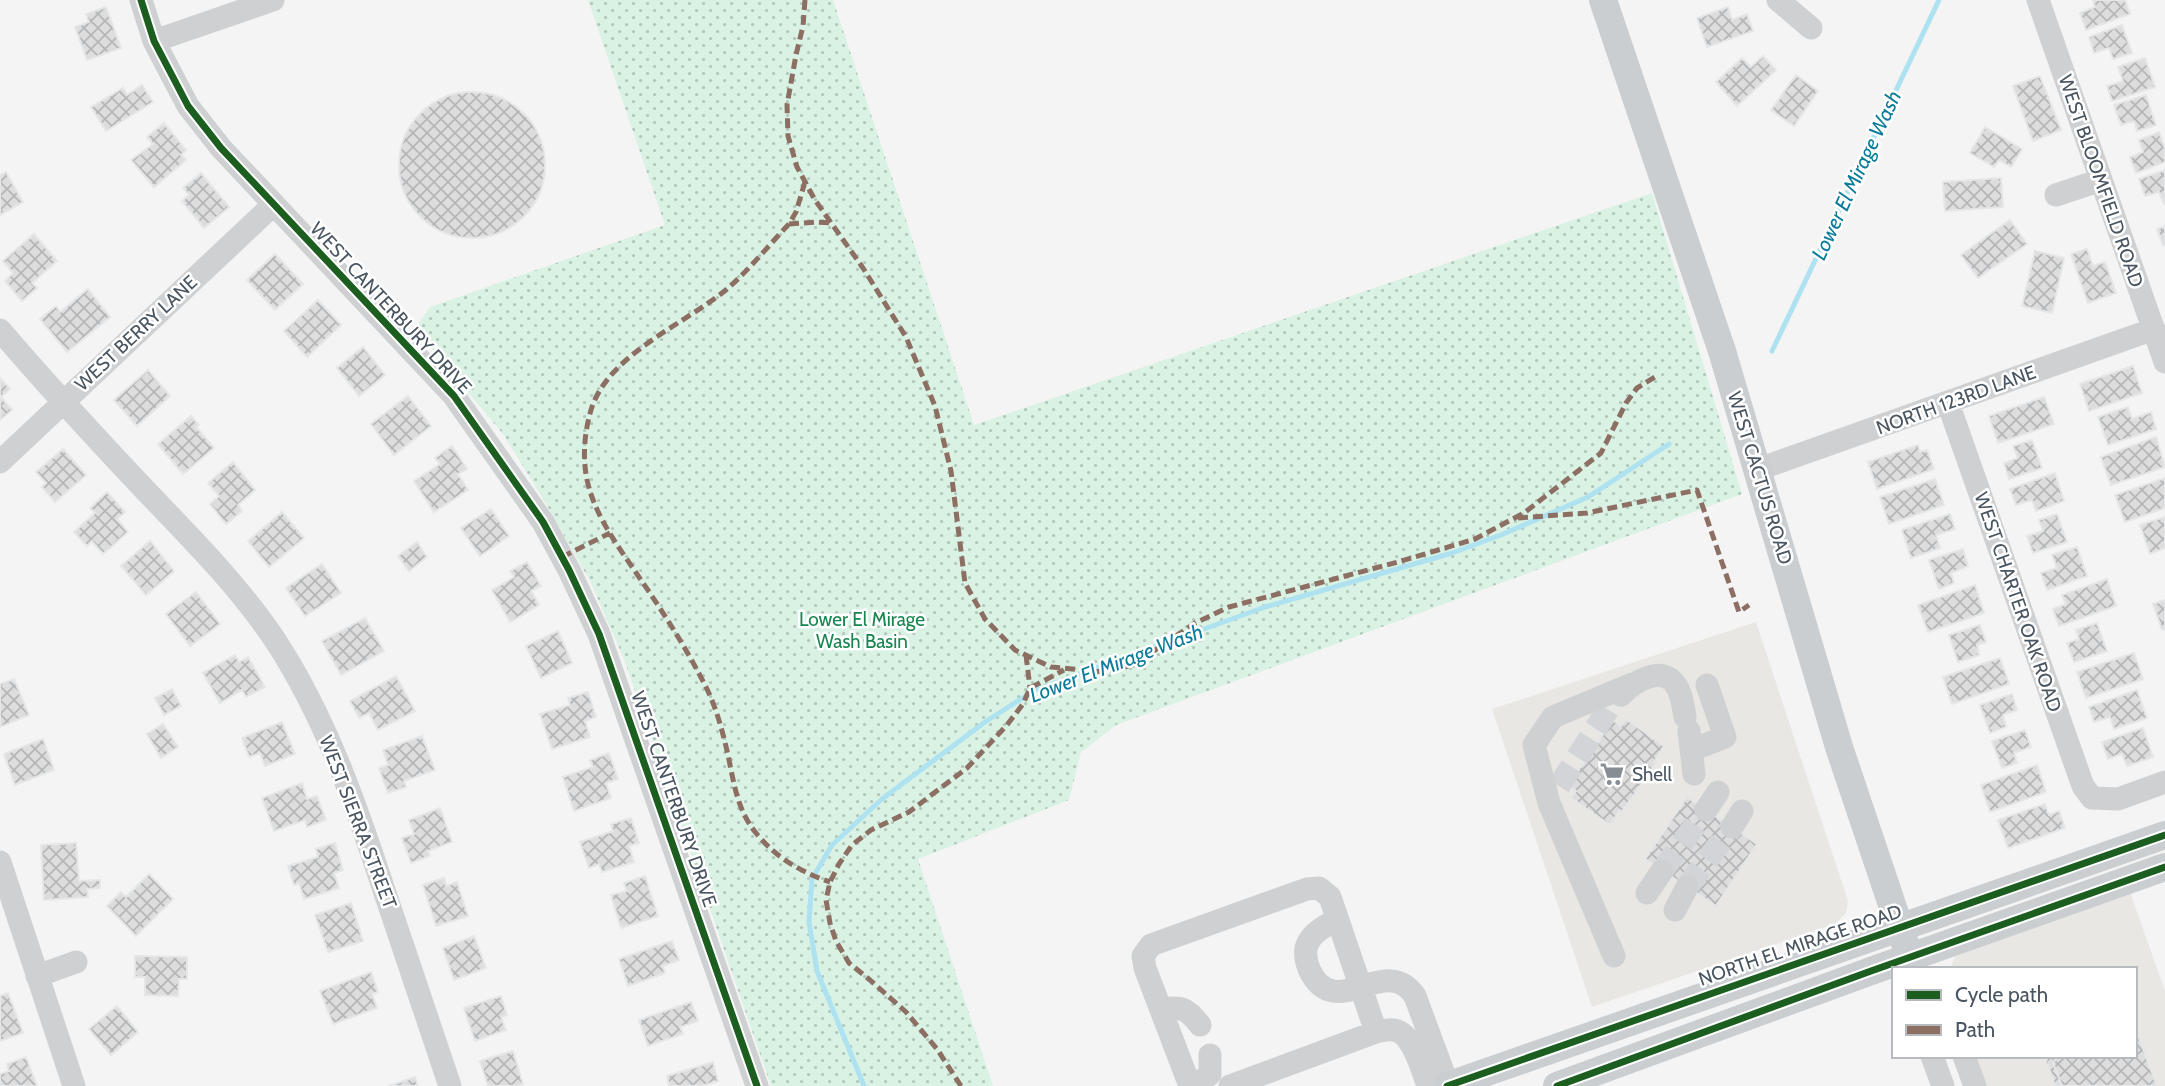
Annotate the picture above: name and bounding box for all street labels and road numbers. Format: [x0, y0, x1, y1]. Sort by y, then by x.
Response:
street label: WEST BLOOMFIELD ROAD [2054, 72, 2148, 290]
street label: WEST CANTERBURY DRIVE [305, 217, 477, 399]
street label: WEST BERRY LANE [70, 270, 202, 396]
street label: NORTH 123RD LANE [1873, 360, 2039, 440]
street label: WEST CACTUS ROAD [1723, 389, 1797, 567]
street label: WEST CHARTER OAK ROAD [1970, 489, 2067, 715]
street label: WEST CANTERBURY DRIVE [626, 688, 722, 910]
street label: WEST SIERRA STREET [314, 732, 402, 912]
street label: NORTH EL MIRAGE ROAD [1695, 899, 1905, 991]

